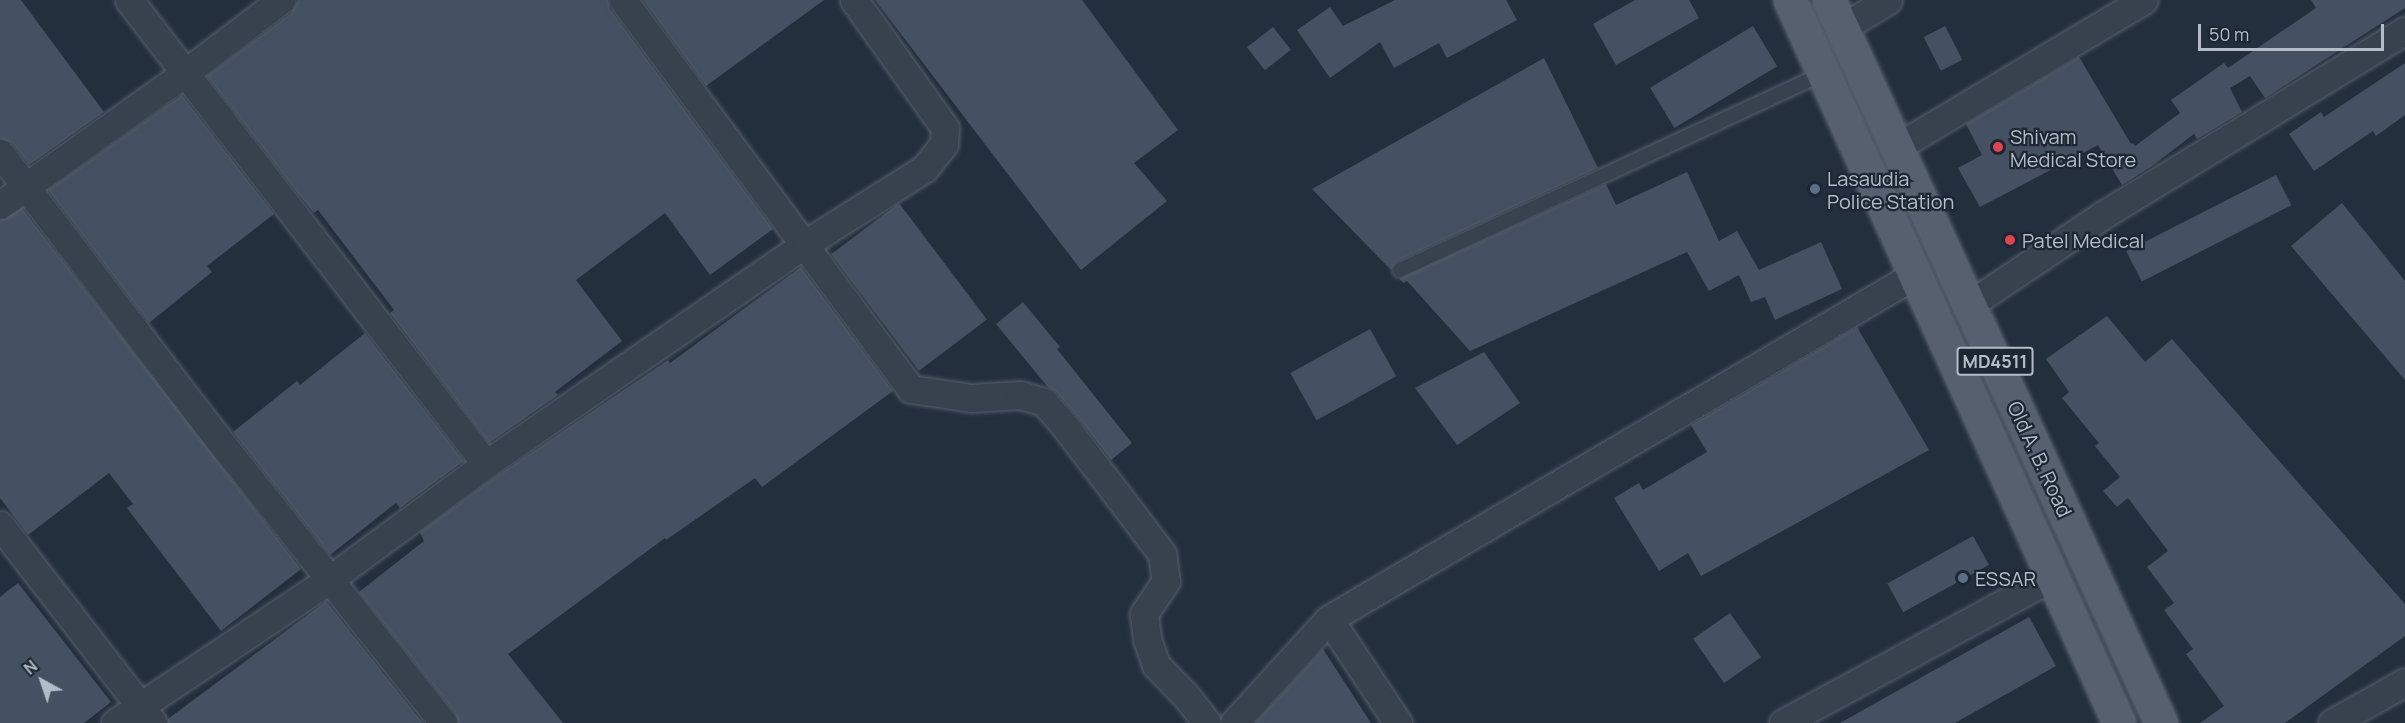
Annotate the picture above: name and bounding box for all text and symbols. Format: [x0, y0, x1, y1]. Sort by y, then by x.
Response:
scale bar [2201, 12, 2387, 50]
text: 50 m [2209, 22, 2249, 46]
place label: Shivam Medical Store [2010, 124, 2136, 171]
marker: Shivam Medical Store [1991, 140, 2005, 154]
place label: Lasaudia Police Station [1827, 166, 1954, 213]
marker: Lasaudia Police Station [1808, 182, 1822, 196]
place label: Patel Medical [2022, 228, 2144, 252]
marker: Patel Medical [2003, 233, 2017, 247]
road number: MD4511 [1956, 346, 2034, 376]
street label: Old A. B. Road [2003, 397, 2077, 521]
place label: ESSAR [1975, 566, 2036, 590]
marker: ESSAR [1956, 571, 1970, 585]
north arrow [12, 651, 72, 711]
text: N [19, 655, 42, 679]

